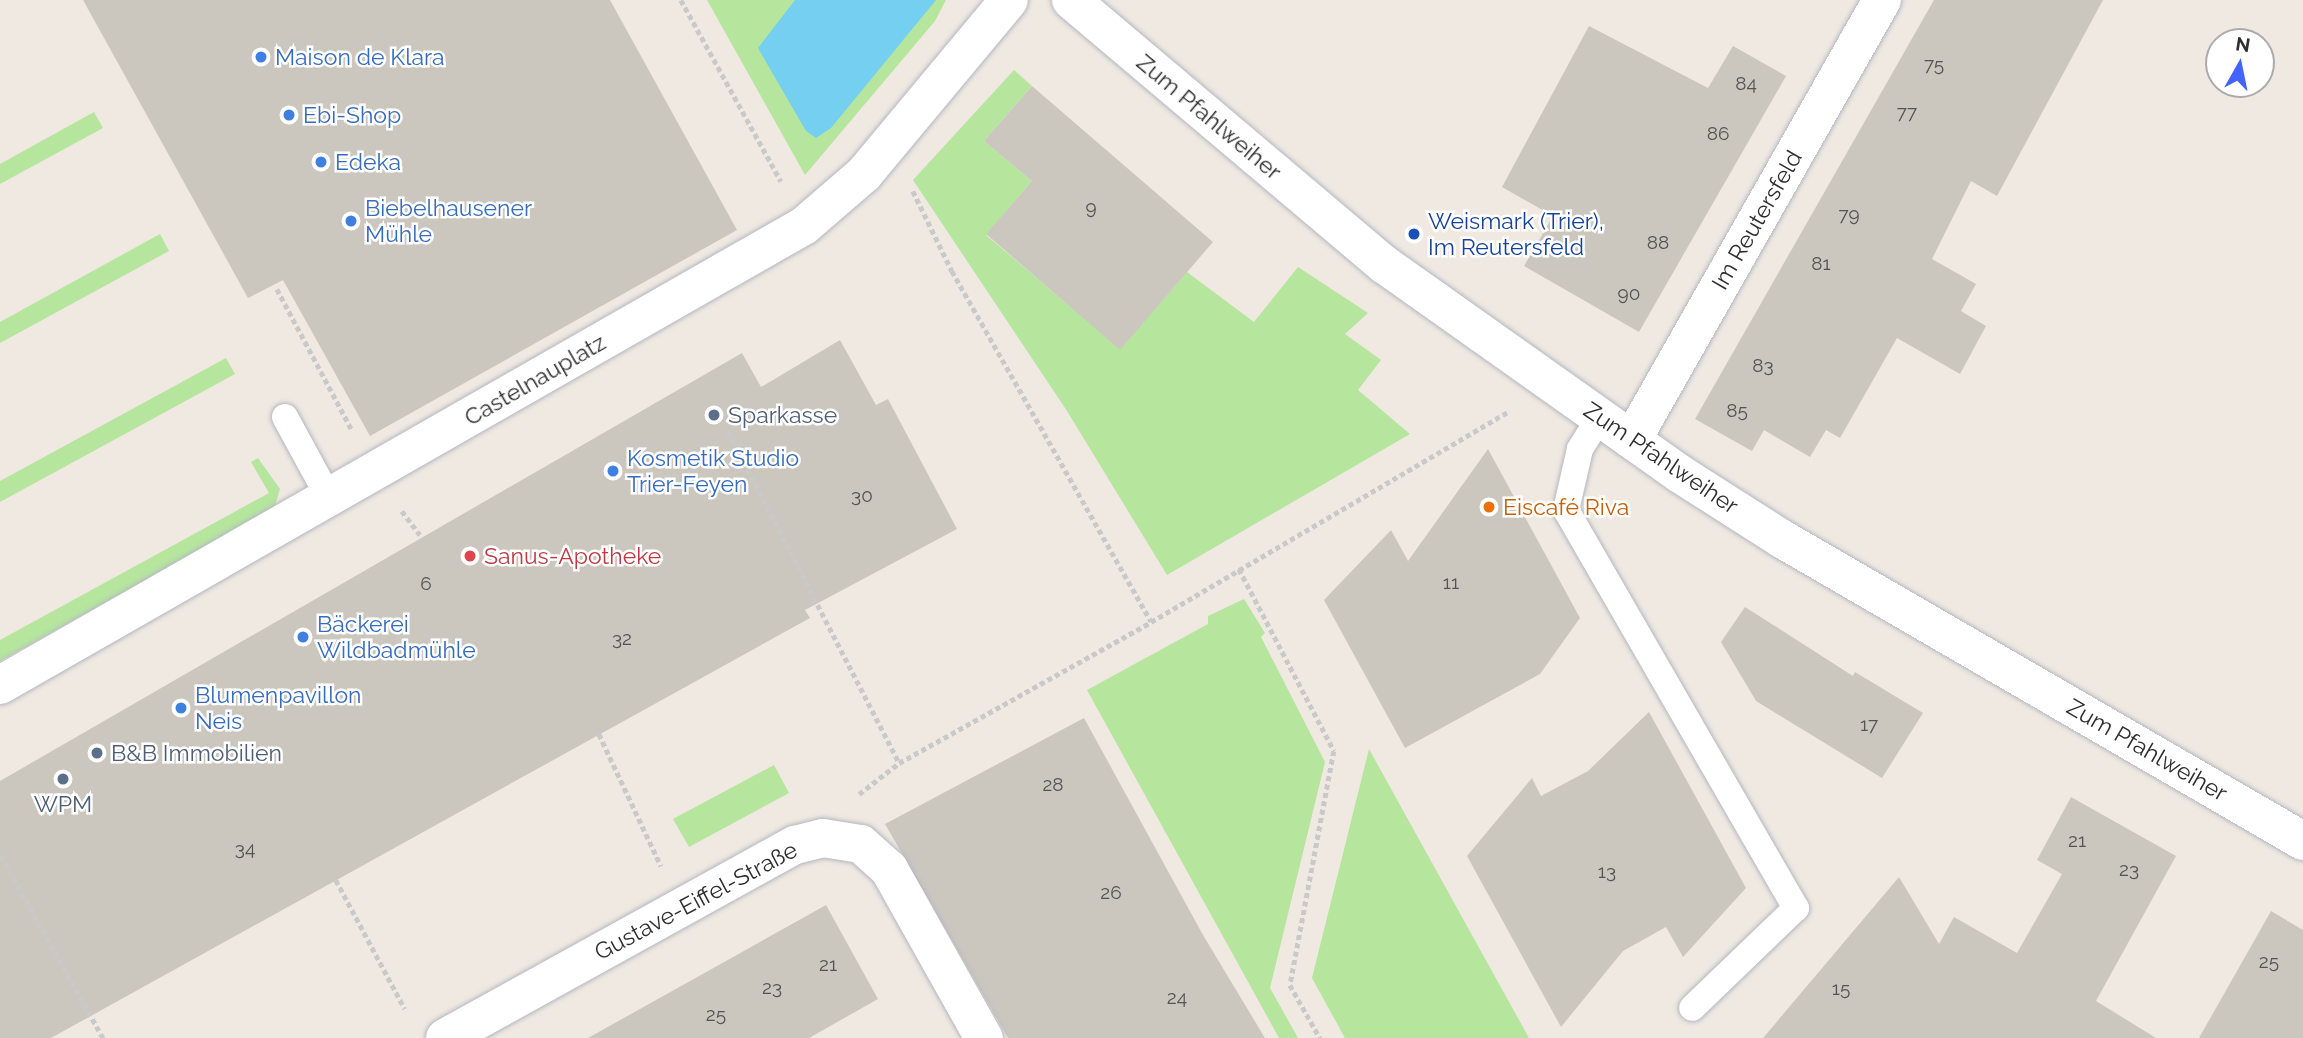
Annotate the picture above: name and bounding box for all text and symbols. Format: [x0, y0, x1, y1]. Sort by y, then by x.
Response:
north arrow [2205, 28, 2275, 98]
text: N [2234, 32, 2252, 56]
place label: Maison de Klara [275, 43, 444, 71]
street label: Zum Pfahlweiher [1131, 48, 1287, 186]
marker: Maison de Klara [253, 49, 269, 65]
house number: 75 [1924, 54, 1944, 76]
house number: 84 [1735, 73, 1757, 95]
place label: Ebi-Shop [303, 101, 401, 129]
house number: 77 [1897, 102, 1917, 124]
marker: Ebi-Shop [281, 107, 297, 123]
house number: 86 [1707, 123, 1729, 145]
street label: Im Reutersfeld [1706, 146, 1808, 294]
place label: Edeka [335, 148, 401, 176]
marker: Edeka [313, 154, 329, 170]
place label: Biebelhausener Mühle [365, 194, 532, 248]
house number: 9 [1085, 197, 1097, 219]
house number: 79 [1838, 204, 1860, 226]
place label: Weismark (Trier), Im Reutersfeld [1428, 207, 1604, 261]
marker: Biebelhausener Mühle [343, 213, 359, 229]
marker: Weismark (Trier), Im Reutersfeld [1406, 226, 1422, 242]
house number: 88 [1647, 232, 1669, 254]
house number: 81 [1811, 253, 1831, 275]
house number: 90 [1618, 283, 1640, 305]
street label: Castelnauplatz [460, 328, 610, 432]
house number: 83 [1752, 355, 1774, 377]
street label: Zum Pfahlweiher [1579, 396, 1743, 520]
house number: 85 [1726, 400, 1748, 422]
place label: Sparkasse [728, 401, 837, 429]
marker: Sparkasse [706, 407, 722, 423]
place label: Kosmetik Studio Trier-Feyen [627, 444, 799, 498]
marker: Kosmetik Studio Trier-Feyen [605, 463, 621, 479]
house number: 30 [851, 485, 873, 507]
place label: Eiscafé Riva [1503, 493, 1629, 521]
marker: Eiscafé Riva [1481, 499, 1497, 515]
place label: Sanus-Apotheke [484, 542, 661, 570]
marker: Sanus-Apotheke [462, 548, 478, 564]
house number: 11 [1443, 572, 1459, 594]
house number: 6 [420, 573, 432, 595]
place label: Bäckerei Wildbadmühle [317, 610, 476, 664]
house number: 32 [612, 628, 632, 650]
marker: Bäckerei Wildbadmühle [295, 629, 311, 645]
place label: Blumenpavillon Neis [195, 681, 362, 735]
street label: Zum Pfahlweiher [2062, 693, 2232, 807]
marker: Blumenpavillon Neis [173, 700, 189, 716]
house number: 17 [1860, 714, 1878, 736]
place label: B&B Immobilien [111, 739, 282, 767]
marker: B&B Immobilien [89, 745, 105, 761]
marker: WPM [55, 771, 71, 787]
house number: 28 [1042, 774, 1064, 796]
place label: WPM [34, 790, 92, 818]
house number: 21 [2068, 830, 2086, 852]
street label: Gustave-Eiffel-Straße [590, 836, 802, 966]
house number: 34 [235, 838, 255, 860]
house number: 23 [2119, 859, 2139, 881]
house number: 13 [1598, 861, 1616, 883]
house number: 26 [1100, 882, 1122, 904]
house number: 25 [2259, 951, 2279, 973]
house number: 21 [819, 954, 837, 976]
house number: 23 [762, 977, 782, 999]
house number: 15 [1832, 978, 1850, 1000]
house number: 24 [1167, 987, 1187, 1009]
house number: 25 [706, 1004, 726, 1026]

